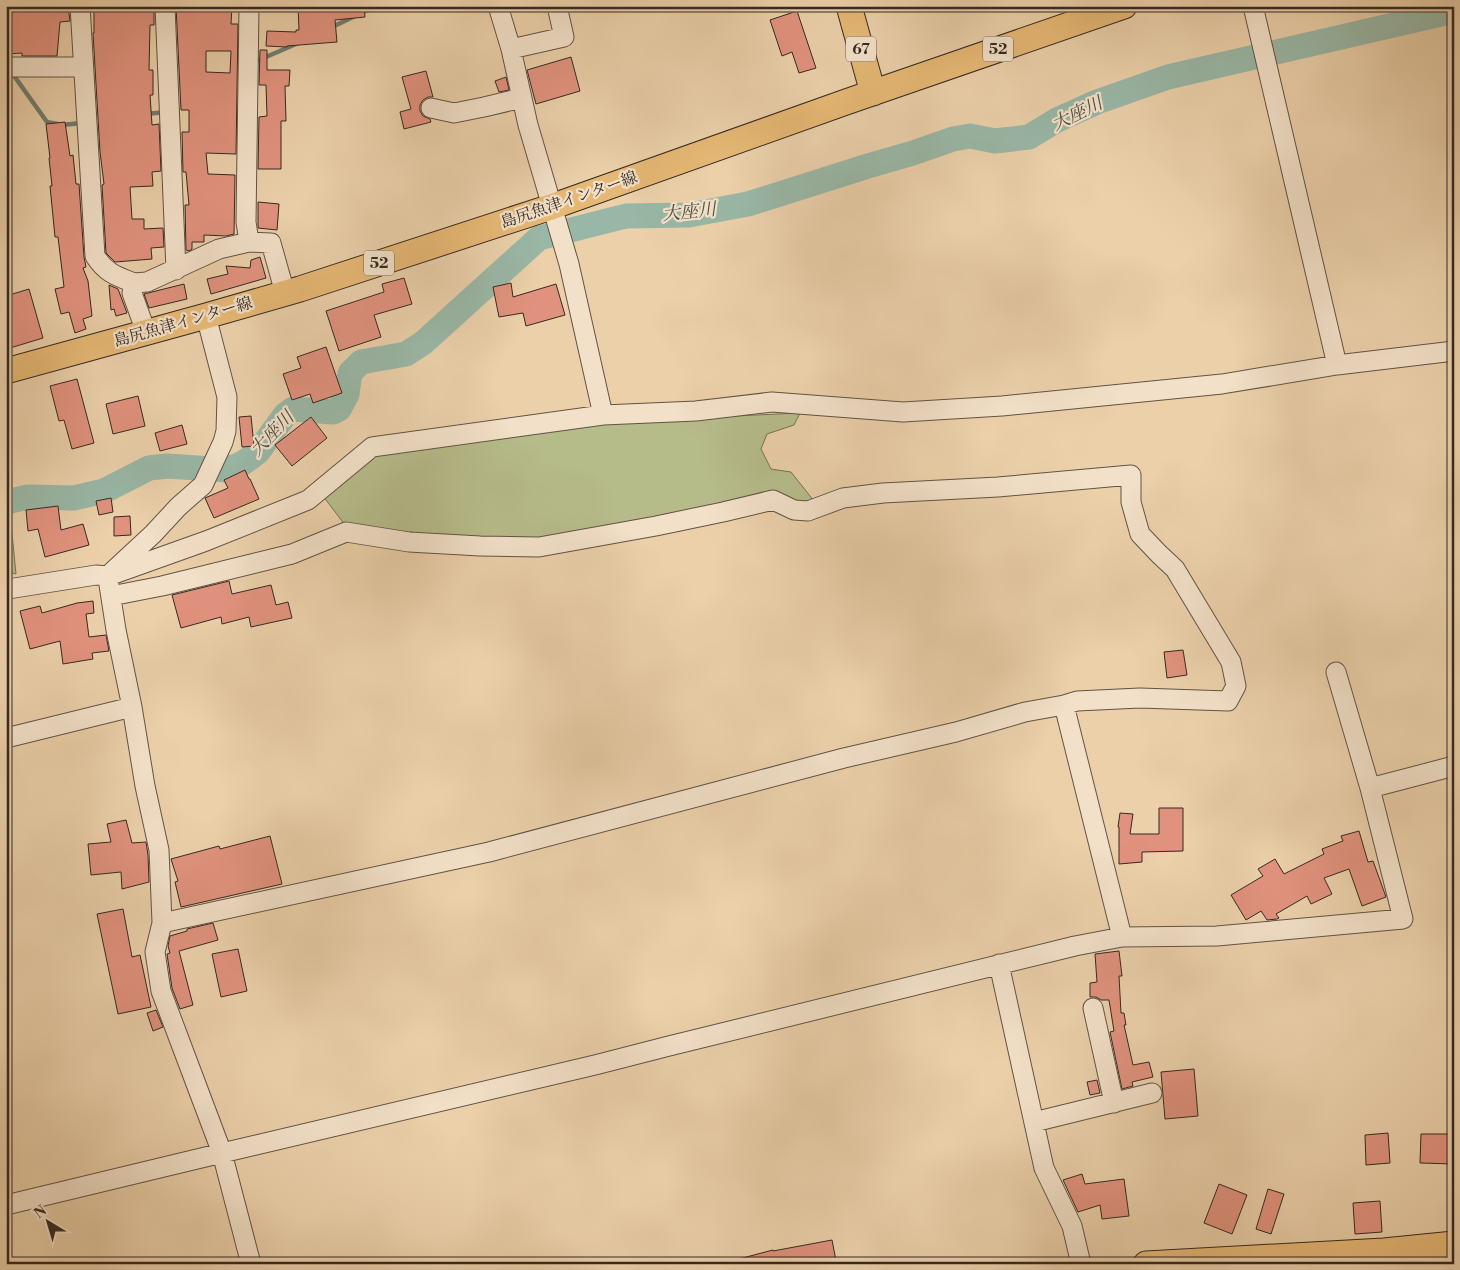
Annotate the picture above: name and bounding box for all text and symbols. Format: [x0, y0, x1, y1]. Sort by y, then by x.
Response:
road number: 67 [846, 36, 876, 62]
road number: 52 [983, 36, 1013, 62]
water label: 大座川 [1048, 91, 1108, 136]
street label: 島尻魚津インター線 [498, 167, 640, 233]
water label: 大座川 [661, 198, 719, 226]
road number: 52 [364, 250, 394, 276]
street label: 島尻魚津インター線 [111, 293, 255, 351]
water label: 大座川 [245, 405, 300, 461]
north arrow [22, 1198, 72, 1248]
text: N [31, 1202, 51, 1223]

